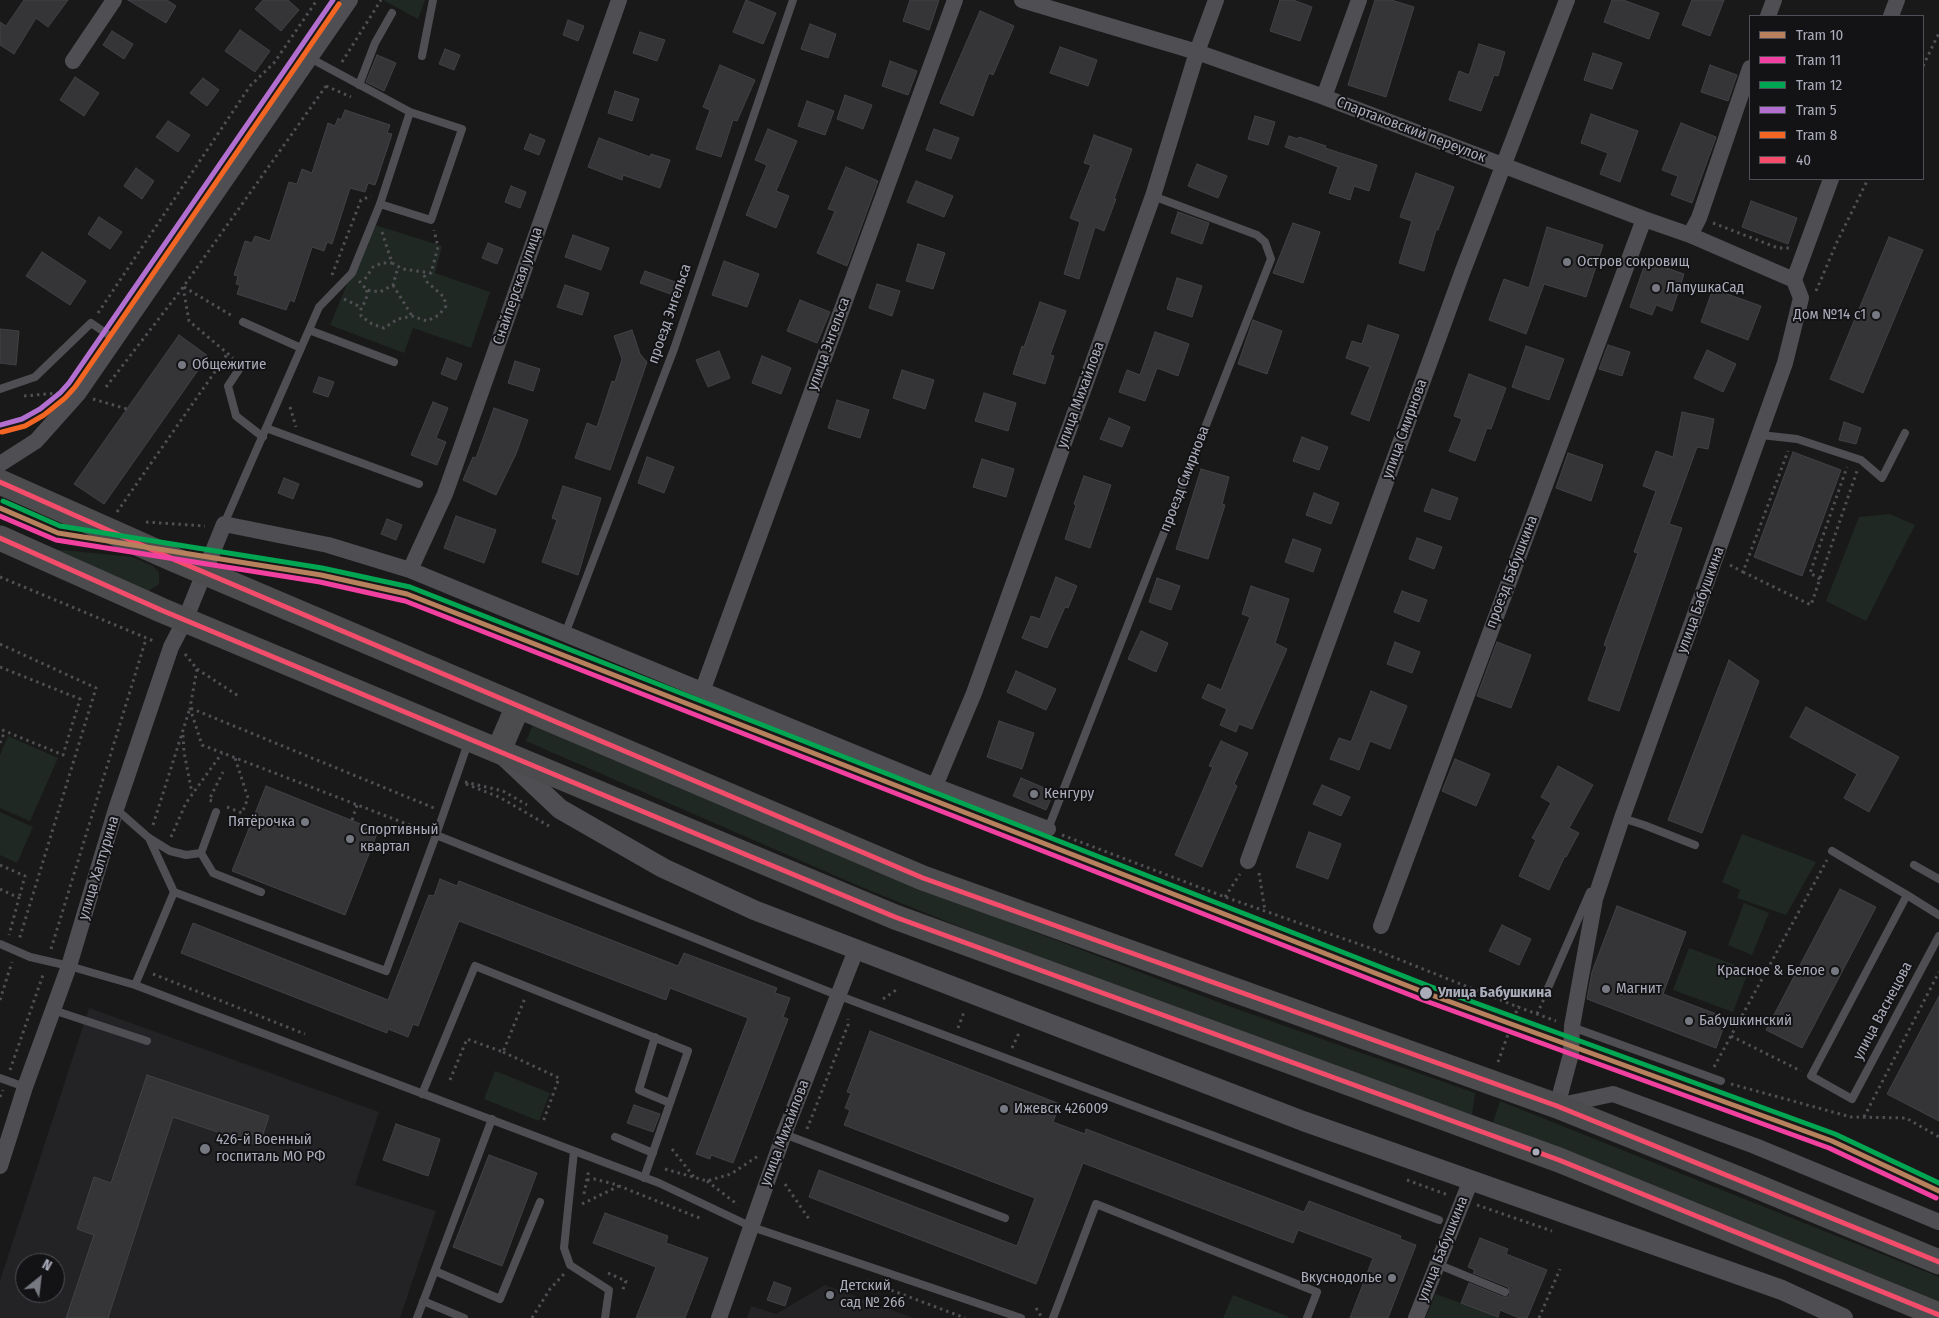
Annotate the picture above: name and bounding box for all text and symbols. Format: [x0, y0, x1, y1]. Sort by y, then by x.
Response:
legend [1749, 15, 1924, 180]
text: Tram 10 [1796, 26, 1843, 44]
text: Tram 11 [1796, 51, 1841, 69]
text: Tram 12 [1796, 76, 1842, 94]
street label: Спартаковский переулок [1334, 93, 1488, 167]
text: Tram 5 [1796, 101, 1837, 119]
text: Tram 8 [1796, 126, 1837, 144]
text: 40 [1796, 151, 1811, 169]
street label: Снайперская улица [489, 225, 547, 347]
place label: Остров сокровищ [1577, 253, 1689, 271]
marker: Остров сокровищ [1561, 256, 1573, 268]
street label: проезд Энгельса [644, 262, 696, 366]
place label: ЛапушкаСад [1666, 279, 1744, 297]
marker: ЛапушкаСад [1650, 282, 1662, 294]
street label: улица Энгельса [804, 295, 854, 393]
place label: Дом №14 с1 [1793, 306, 1866, 324]
marker: Дом №14 с1 [1870, 309, 1882, 321]
street label: улица Михайлова [1053, 339, 1109, 451]
place label: Общежитие [192, 356, 266, 374]
marker: Общежитие [176, 359, 188, 371]
street label: улица Смирнова [1379, 377, 1431, 481]
street label: проезд Смирнова [1157, 424, 1213, 534]
street label: проезд Бабушкина [1482, 513, 1542, 631]
street label: улица Бабушкина [1673, 544, 1729, 656]
place label: Кенгуру [1044, 785, 1094, 803]
marker: Кенгуру [1028, 788, 1040, 800]
place label: Пятёрочка [228, 813, 295, 831]
street label: улица Халтурина [75, 814, 123, 922]
marker: Пятёрочка [299, 816, 311, 828]
place label: Спортивный квартал [360, 821, 439, 856]
marker: Спортивный квартал [344, 833, 356, 845]
street label: улица Васнецова [1849, 959, 1917, 1063]
place label: Красное & Белое [1717, 962, 1825, 980]
marker: Красное & Белое [1829, 965, 1841, 977]
place label: Магнит [1616, 980, 1662, 998]
marker: Магнит [1600, 983, 1612, 995]
place label: Улица Бабушкина [1438, 984, 1552, 1002]
marker: Улица Бабушкина [1418, 985, 1434, 1001]
place label: Бабушкинский [1699, 1012, 1792, 1030]
marker: Бабушкинский [1683, 1015, 1695, 1027]
street label: улица Михайлова [757, 1078, 813, 1188]
place label: Ижевск 426009 [1014, 1100, 1108, 1118]
marker: Ижевск 426009 [998, 1103, 1010, 1115]
place label: 426-й Военный госпиталь МО РФ [216, 1131, 325, 1166]
marker: 426-й Военный госпиталь МО РФ [198, 1142, 212, 1156]
unlabelled marker [1531, 1147, 1541, 1157]
street label: улица Бабушкина [1414, 1194, 1472, 1304]
north arrow [15, 1253, 65, 1303]
text: N [39, 1256, 55, 1275]
place label: Вкуснодолье [1301, 1269, 1382, 1287]
marker: Вкуснодолье [1386, 1272, 1398, 1284]
place label: Детский сад № 266 [840, 1277, 905, 1312]
marker: Детский сад № 266 [824, 1289, 836, 1301]

